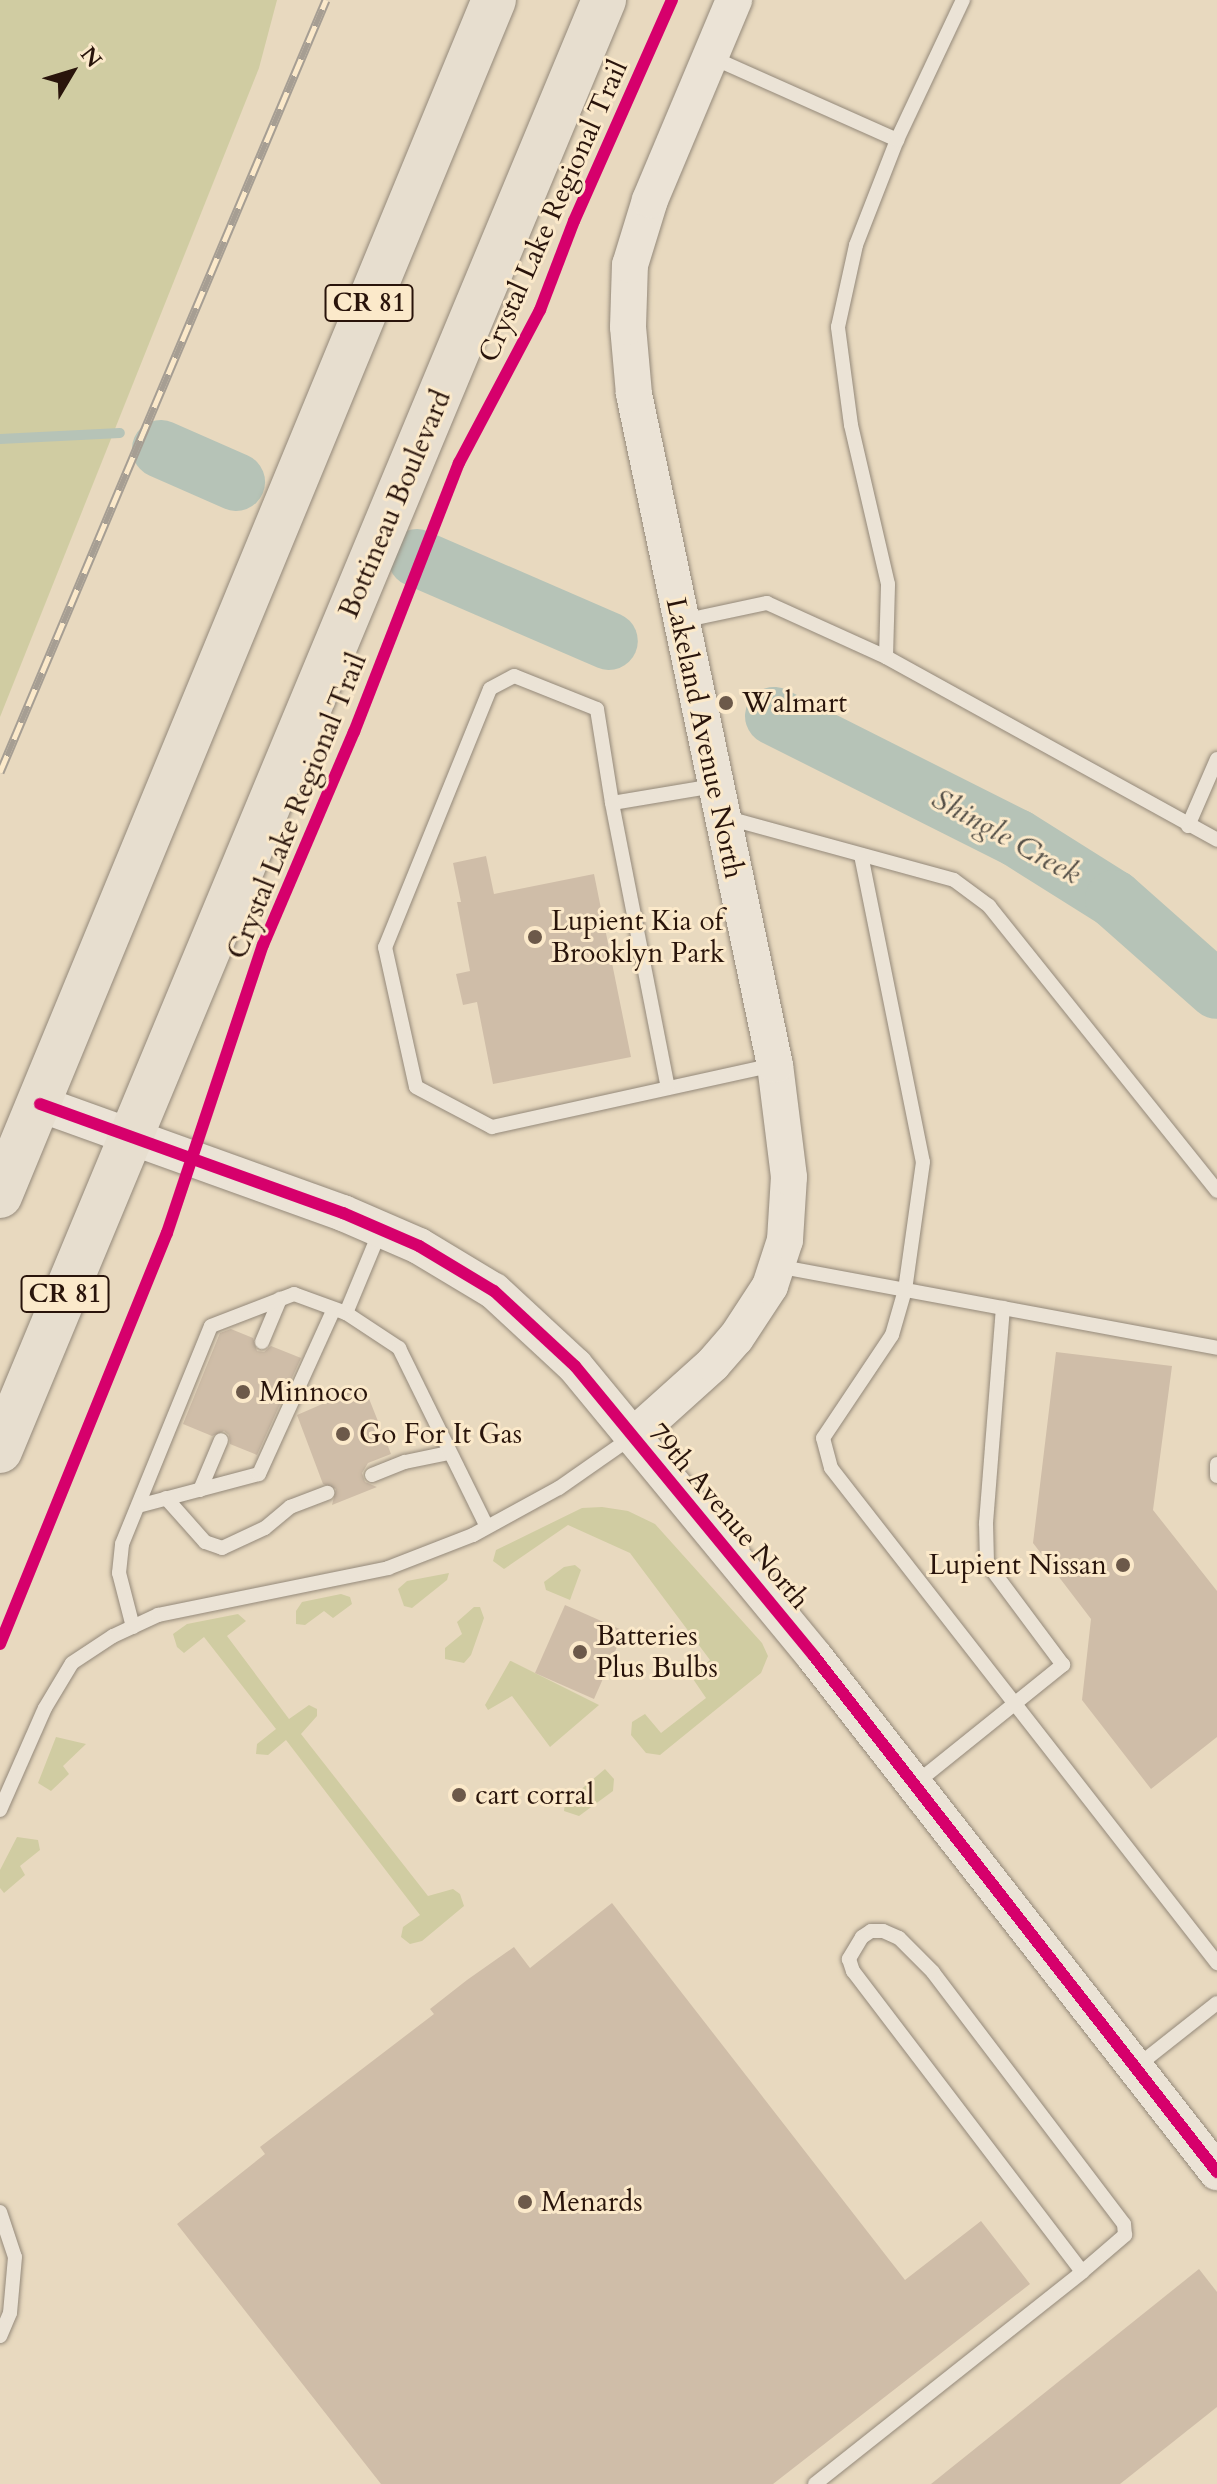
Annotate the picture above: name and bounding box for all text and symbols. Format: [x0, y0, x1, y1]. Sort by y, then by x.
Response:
north arrow [32, 32, 112, 112]
text: N [73, 40, 109, 74]
street label: Crystal Lake Regional Trail [471, 55, 635, 367]
road number: CR 81 [323, 281, 415, 325]
street label: Bottineau Boulevard [332, 385, 458, 623]
street label: Lakeland Avenue North [659, 595, 751, 881]
street label: Crystal Lake Regional Trail [220, 648, 374, 964]
place label: Walmart [742, 686, 847, 720]
marker: Walmart [717, 694, 735, 712]
water label: Shingle Creek [925, 781, 1087, 893]
place label: Lupient Kia of Brooklyn Park [551, 904, 725, 970]
marker: Lupient Kia of Brooklyn Park [526, 928, 544, 946]
road number: CR 81 [19, 1272, 111, 1316]
place label: Minnoco [259, 1375, 368, 1409]
marker: Minnoco [234, 1383, 252, 1401]
street label: 79th Avenue North [642, 1416, 816, 1616]
place label: Go For It Gas [359, 1417, 522, 1451]
marker: Go For It Gas [334, 1425, 352, 1443]
place label: Lupient Nissan [928, 1548, 1107, 1582]
marker: Lupient Nissan [1114, 1556, 1132, 1574]
place label: Batteries Plus Bulbs [596, 1619, 718, 1685]
marker: Batteries Plus Bulbs [571, 1643, 589, 1661]
place label: cart corral [475, 1778, 594, 1812]
marker: cart corral [450, 1786, 468, 1804]
place label: Menards [541, 2185, 643, 2219]
marker: Menards [516, 2193, 534, 2211]

